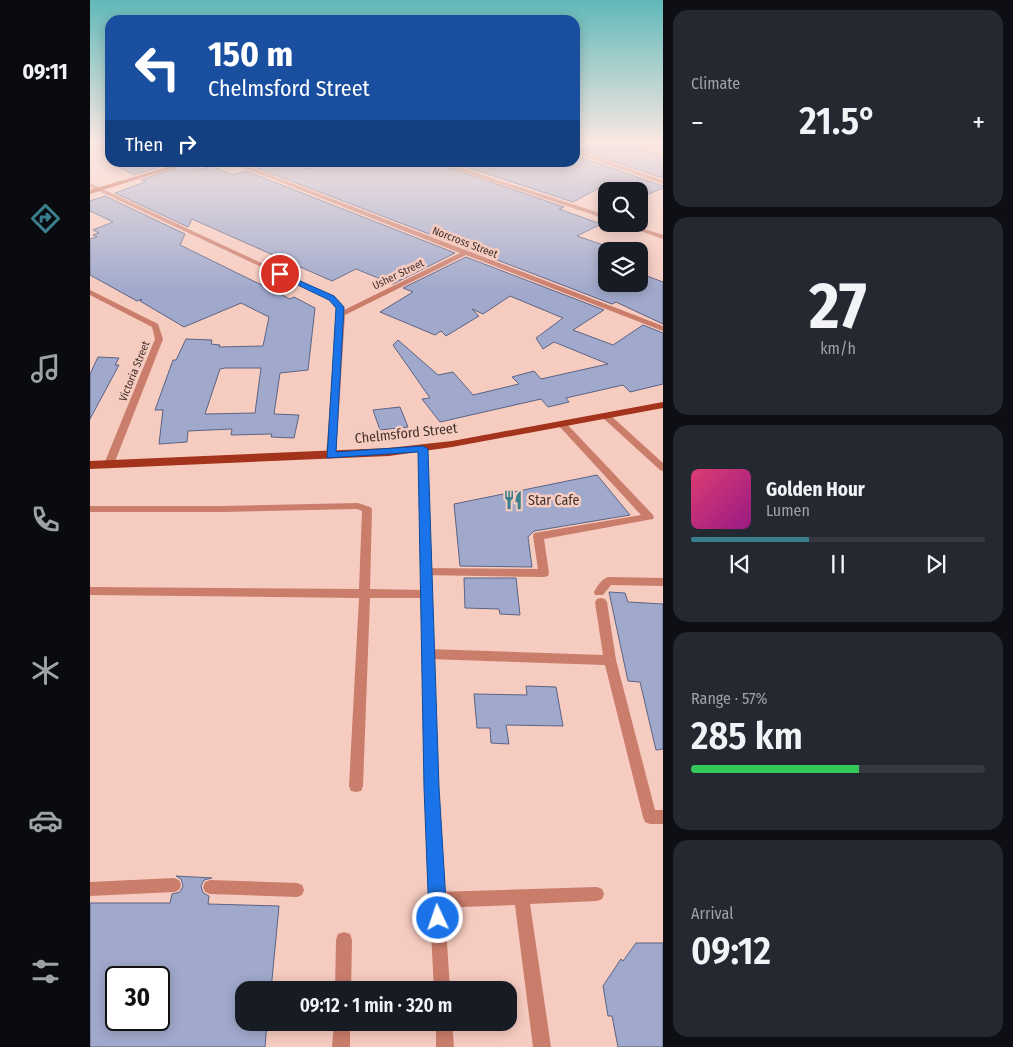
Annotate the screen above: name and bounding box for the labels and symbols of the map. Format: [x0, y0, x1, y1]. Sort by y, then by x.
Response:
street label: Norcross Street [430, 224, 500, 261]
pin [259, 253, 301, 295]
street label: Usher Street [370, 256, 427, 293]
street label: Victoria Street [116, 339, 153, 403]
street label: Chelmsford Street [354, 420, 459, 447]
restaurant icon: Star Cafe [502, 489, 524, 511]
place label: Star Cafe [528, 492, 579, 509]
position arrow [411, 891, 463, 943]
speed limit sign: 30 [105, 966, 170, 1031]

